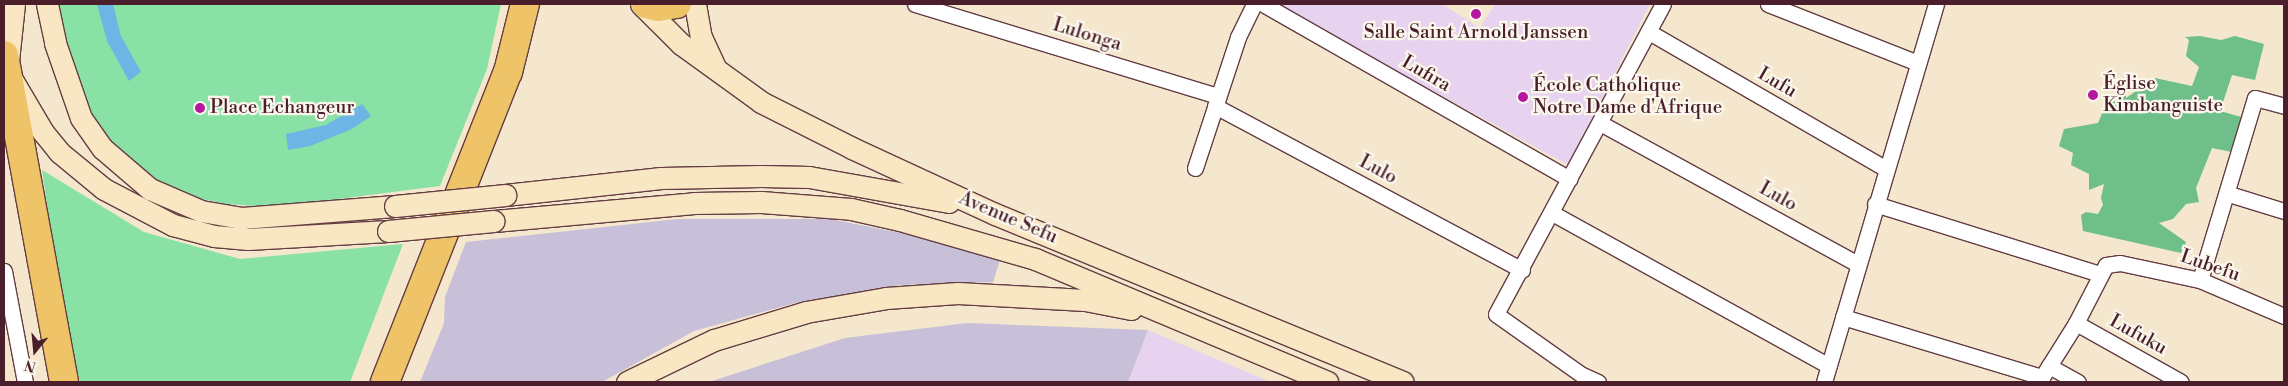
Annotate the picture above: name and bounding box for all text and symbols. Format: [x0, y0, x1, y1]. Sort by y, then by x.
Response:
marker: Salle Saint Arnold Janssen [1470, 8, 1482, 20]
street label: Lulonga [1050, 14, 1124, 56]
place label: Salle Saint Arnold Janssen [1364, 22, 1588, 44]
street label: Lufira [1397, 51, 1455, 97]
street label: Lufu [1753, 63, 1801, 103]
place label: Église Kimbanguiste [2103, 73, 2223, 117]
place label: École Catholique Notre Dame d'Afrique [1533, 75, 1722, 119]
marker: Église Kimbanguiste [2087, 89, 2099, 101]
marker: École Catholique Notre Dame d'Afrique [1517, 91, 1529, 103]
place label: Place Echangeur [210, 97, 354, 119]
marker: Place Echangeur [194, 102, 206, 114]
street label: Lulo [1355, 151, 1401, 189]
street label: Lulo [1755, 177, 1801, 217]
street label: Avenue Sefu [955, 187, 1061, 249]
street label: Lubefu [2177, 245, 2243, 287]
street label: Lufuku [2105, 310, 2171, 360]
north arrow [10, 326, 60, 376]
text: N [23, 355, 39, 376]

